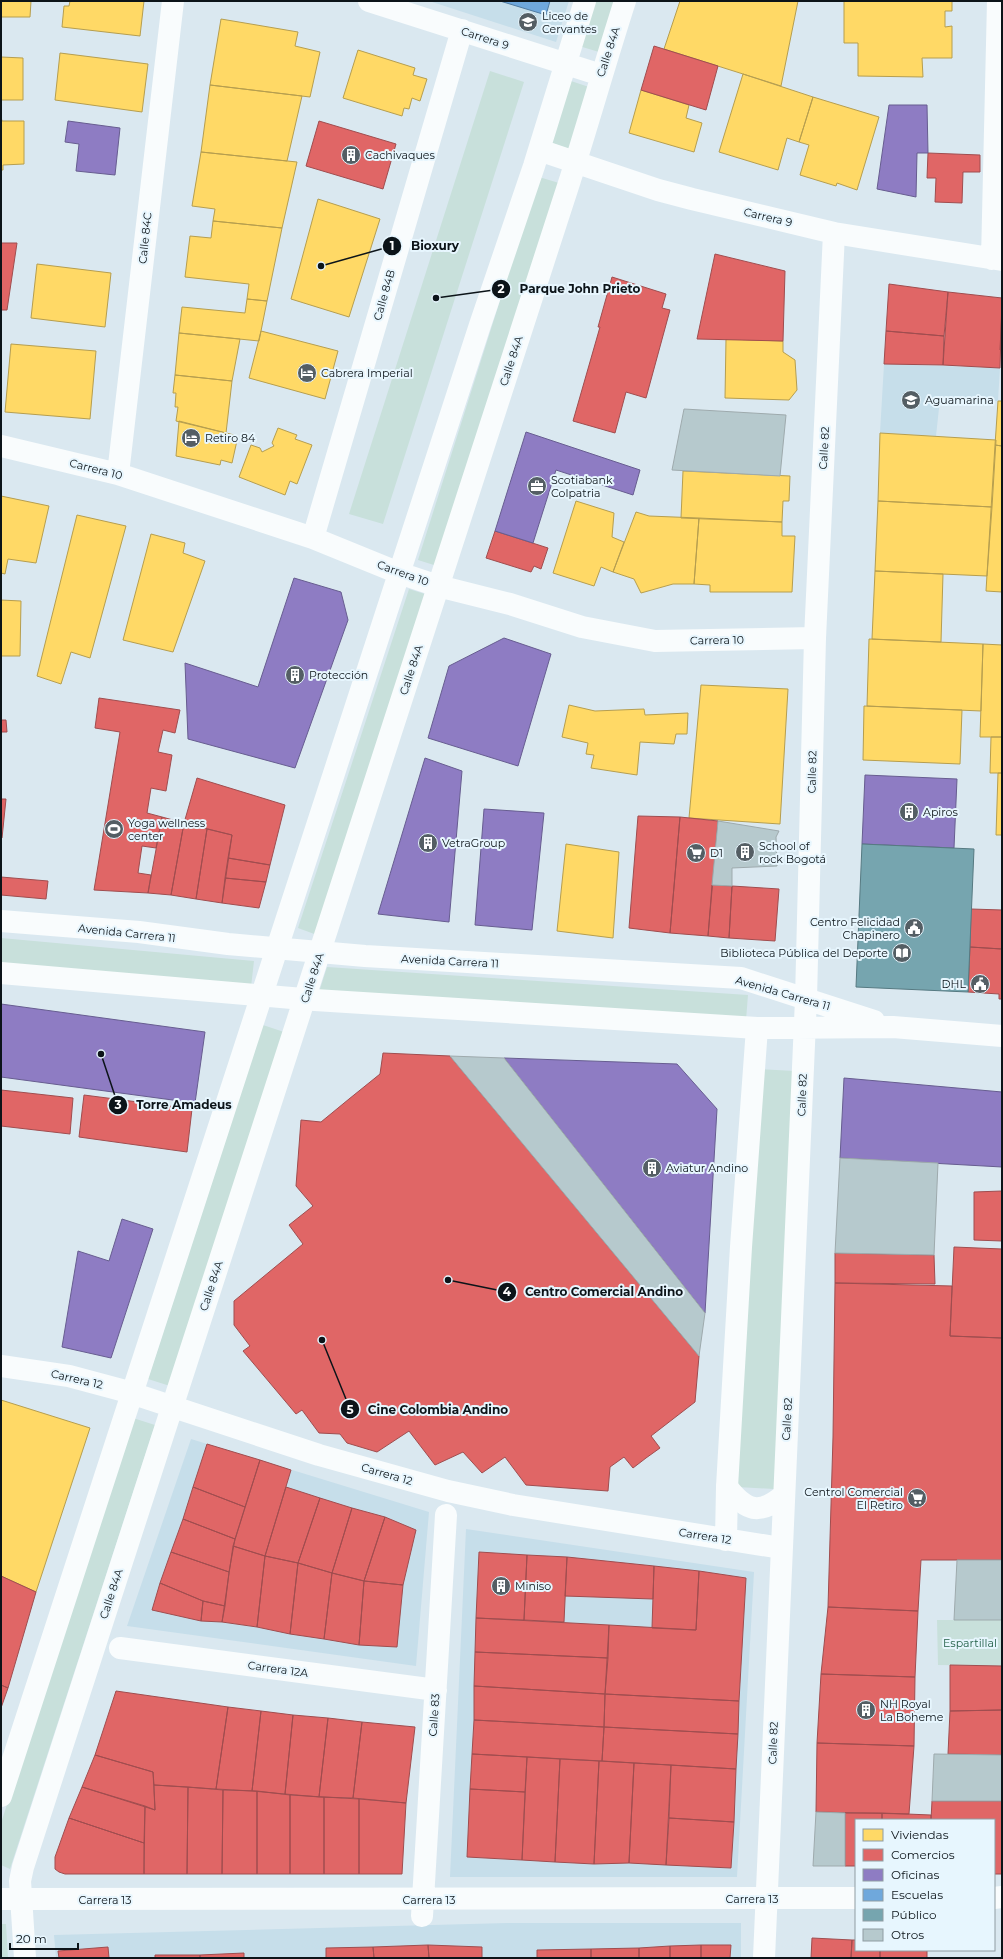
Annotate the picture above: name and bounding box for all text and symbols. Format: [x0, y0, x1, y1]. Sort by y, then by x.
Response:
place label: Liceo de Cervantes [542, 9, 597, 36]
school or university icon: Liceo de Cervantes [517, 11, 539, 33]
street label: Carrera 9 [459, 24, 511, 52]
street label: Calle 84A [593, 25, 623, 79]
building icon: Cachivaques [340, 144, 362, 166]
place label: Cachivaques [365, 148, 435, 162]
street label: Carrera 9 [742, 205, 794, 229]
street label: Calle 84C [135, 211, 155, 265]
callout: Bioxury [382, 234, 467, 258]
text: 1 [390, 238, 394, 253]
text: Bioxury [411, 238, 460, 253]
street label: Calle 84B [370, 268, 398, 322]
callout: Parque John Prieto [491, 277, 648, 301]
text: 2 [497, 281, 505, 296]
text: Parque John Prieto [520, 281, 641, 296]
street label: Calle 84A [496, 334, 526, 388]
hotel icon: Cabrera Imperial [296, 362, 318, 384]
place label: Cabrera Imperial [321, 366, 413, 380]
school or university icon: Aguamarina [900, 389, 922, 411]
place label: Aguamarina [925, 393, 994, 407]
street label: Calle 82 [816, 426, 832, 470]
hotel icon: Retiro 84 [180, 427, 202, 449]
place label: Retiro 84 [205, 431, 256, 445]
street label: Carrera 10 [68, 456, 124, 482]
place label: Scotiabank Colpatria [551, 473, 613, 500]
office icon: Scotiabank Colpatria [526, 475, 548, 497]
street label: Carrera 10 [375, 557, 431, 589]
street label: Carrera 10 [690, 633, 744, 647]
street label: Calle 84A [396, 643, 426, 697]
building icon: Protección [284, 664, 306, 686]
place label: Protección [309, 668, 368, 682]
street label: Calle 82 [805, 750, 819, 794]
building icon: Apiros [898, 801, 920, 823]
place label: Apiros [923, 805, 958, 819]
place label: Yoga wellness center [128, 816, 206, 843]
sports icon: Yoga wellness center [103, 818, 125, 840]
building icon: VetraGroup [417, 832, 439, 854]
place label: VetraGroup [442, 836, 505, 850]
place label: School of rock Bogotá [759, 839, 826, 866]
building icon: School of rock Bogotá [734, 841, 756, 863]
supermarket icon: D1 [685, 842, 707, 864]
place label: D1 [710, 846, 723, 860]
place label: Centro Felicidad Chapinero [810, 915, 900, 942]
public building icon: Centro Felicidad Chapinero [903, 917, 925, 939]
street label: Avenida Carrera 11 [78, 921, 176, 945]
library icon: Biblioteca Pública del Deporte [891, 942, 913, 964]
place label: Biblioteca Pública del Deporte [720, 946, 888, 960]
street label: Calle 84A [297, 951, 327, 1005]
street label: Avenida Carrera 11 [401, 951, 499, 971]
street label: Avenida Carrera 11 [734, 973, 832, 1013]
public building icon: DHL [969, 973, 991, 995]
place label: DHL [941, 977, 967, 991]
street label: Calle 82 [794, 1073, 810, 1117]
callout: Torre Amadeus [108, 1093, 239, 1117]
text: 3 [113, 1097, 122, 1112]
text: Torre Amadeus [136, 1097, 232, 1112]
building icon: Aviatur Andino [641, 1157, 663, 1179]
place label: Aviatur Andino [666, 1161, 748, 1175]
street label: Calle 84A [196, 1259, 226, 1313]
callout: Centro Comercial Andino [497, 1280, 691, 1304]
text: 4 [503, 1284, 512, 1299]
text: Centro Comercial Andino [525, 1284, 683, 1299]
street label: Carrera 12 [50, 1366, 104, 1392]
callout: Cine Colombia Andino [340, 1397, 516, 1421]
street label: Calle 82 [779, 1397, 795, 1441]
text: 5 [346, 1402, 354, 1417]
text: Cine Colombia Andino [368, 1402, 508, 1417]
street label: Carrera 12 [360, 1460, 414, 1488]
place label: Centrol Comercial El Retiro [804, 1485, 903, 1512]
supermarket icon: Centrol Comercial El Retiro [906, 1487, 928, 1509]
street label: Carrera 12 [678, 1525, 732, 1547]
street label: Calle 84A [96, 1567, 126, 1621]
building icon: Miniso [490, 1575, 512, 1597]
place label: Miniso [515, 1579, 551, 1593]
park label: Espartillal [943, 1636, 997, 1650]
street label: Carrera 12A [247, 1658, 309, 1680]
street label: Calle 83 [426, 1693, 442, 1737]
place label: NH Royal La Boheme [880, 1697, 944, 1724]
building icon: NH Royal La Boheme [855, 1699, 877, 1721]
street label: Calle 82 [765, 1721, 781, 1765]
legend [855, 1819, 995, 1951]
text: Viviendas [891, 1827, 949, 1842]
text: Comercios [891, 1847, 955, 1862]
text: Oficinas [891, 1867, 940, 1882]
text: Escuelas [891, 1887, 943, 1902]
street label: Carrera 13 [726, 1892, 778, 1906]
street label: Carrera 13 [79, 1893, 131, 1907]
street label: Carrera 13 [403, 1893, 455, 1907]
text: Público [891, 1907, 936, 1922]
scale bar [10, 1925, 78, 1951]
text: Otros [891, 1927, 924, 1942]
text: 20 m [16, 1931, 47, 1946]

